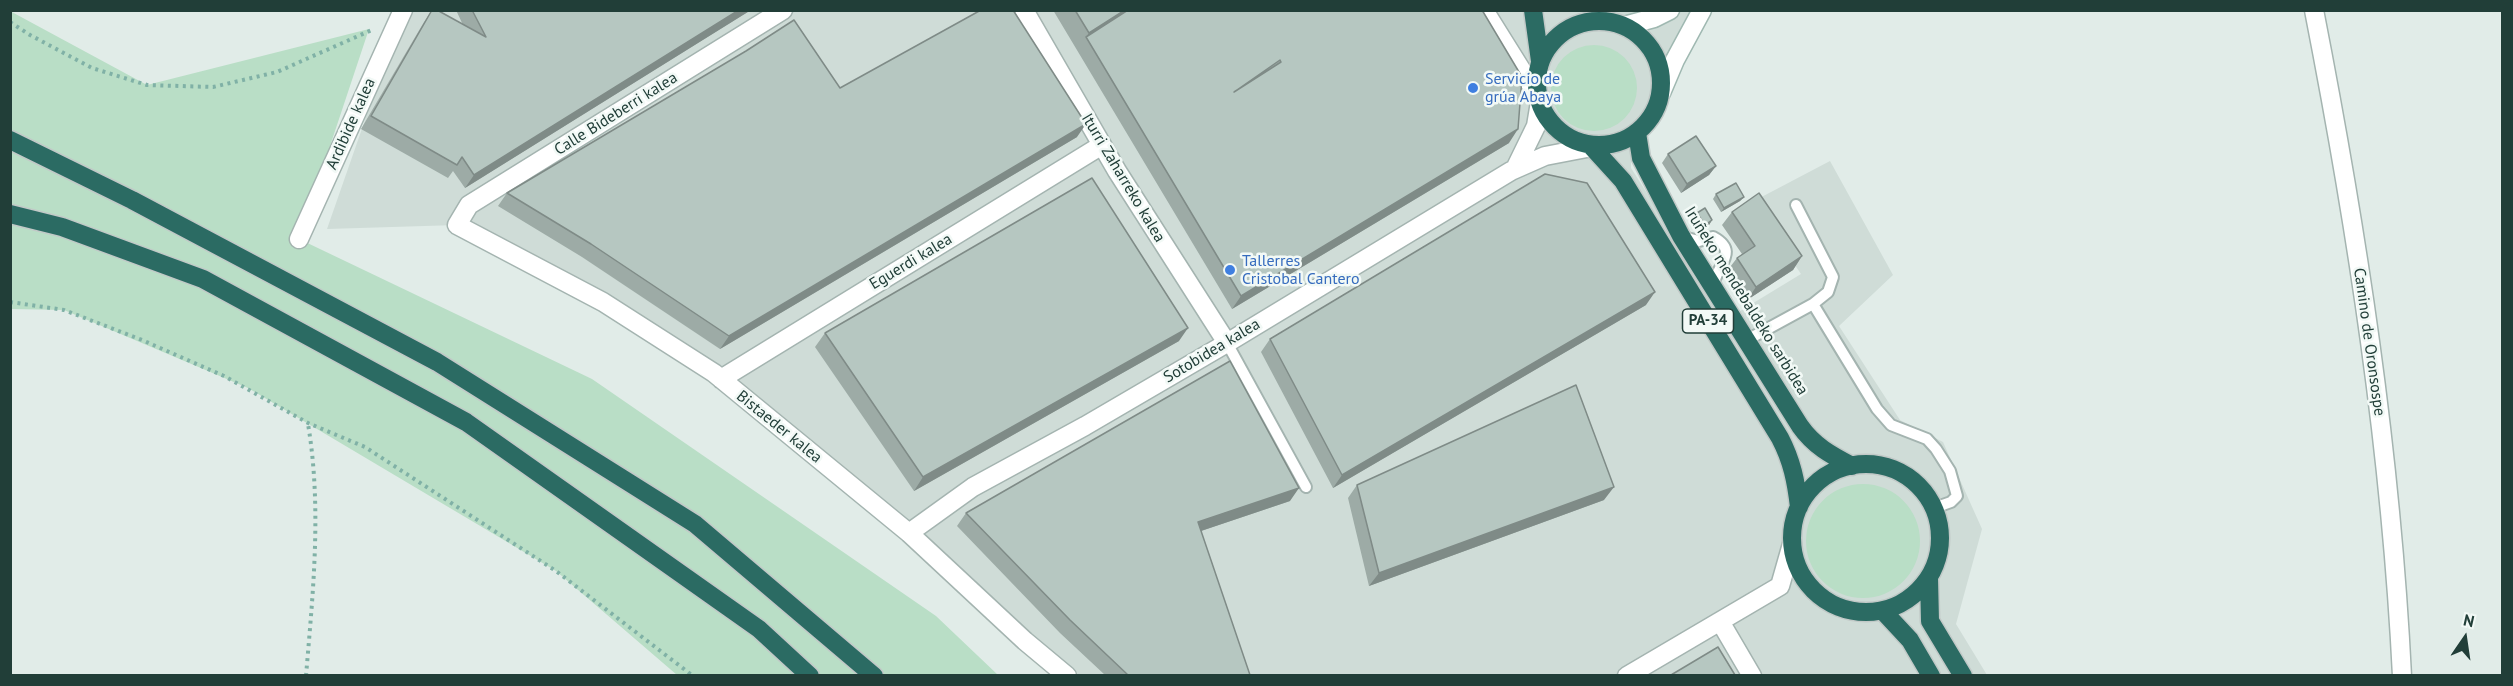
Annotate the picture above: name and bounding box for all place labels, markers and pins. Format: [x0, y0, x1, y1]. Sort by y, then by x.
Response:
place label: Servicio de grúa Abaya [1485, 69, 1561, 107]
marker: Servicio de grúa Abaya [1466, 81, 1480, 95]
place label: Tallerres Cristobal Cantero [1242, 251, 1360, 289]
marker: Tallerres Cristobal Cantero [1223, 263, 1237, 277]

